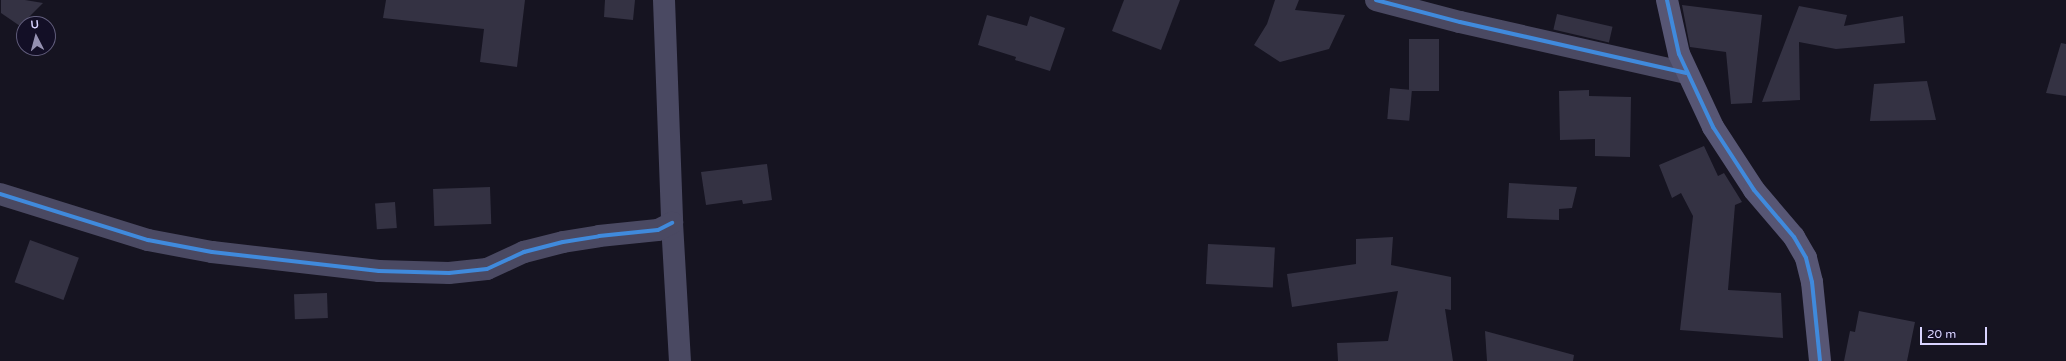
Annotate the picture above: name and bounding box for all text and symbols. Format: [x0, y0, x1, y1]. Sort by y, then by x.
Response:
north arrow [16, 16, 56, 56]
text: U [30, 18, 40, 31]
scale bar [1922, 319, 1989, 345]
text: 20 m [1927, 327, 1956, 341]

